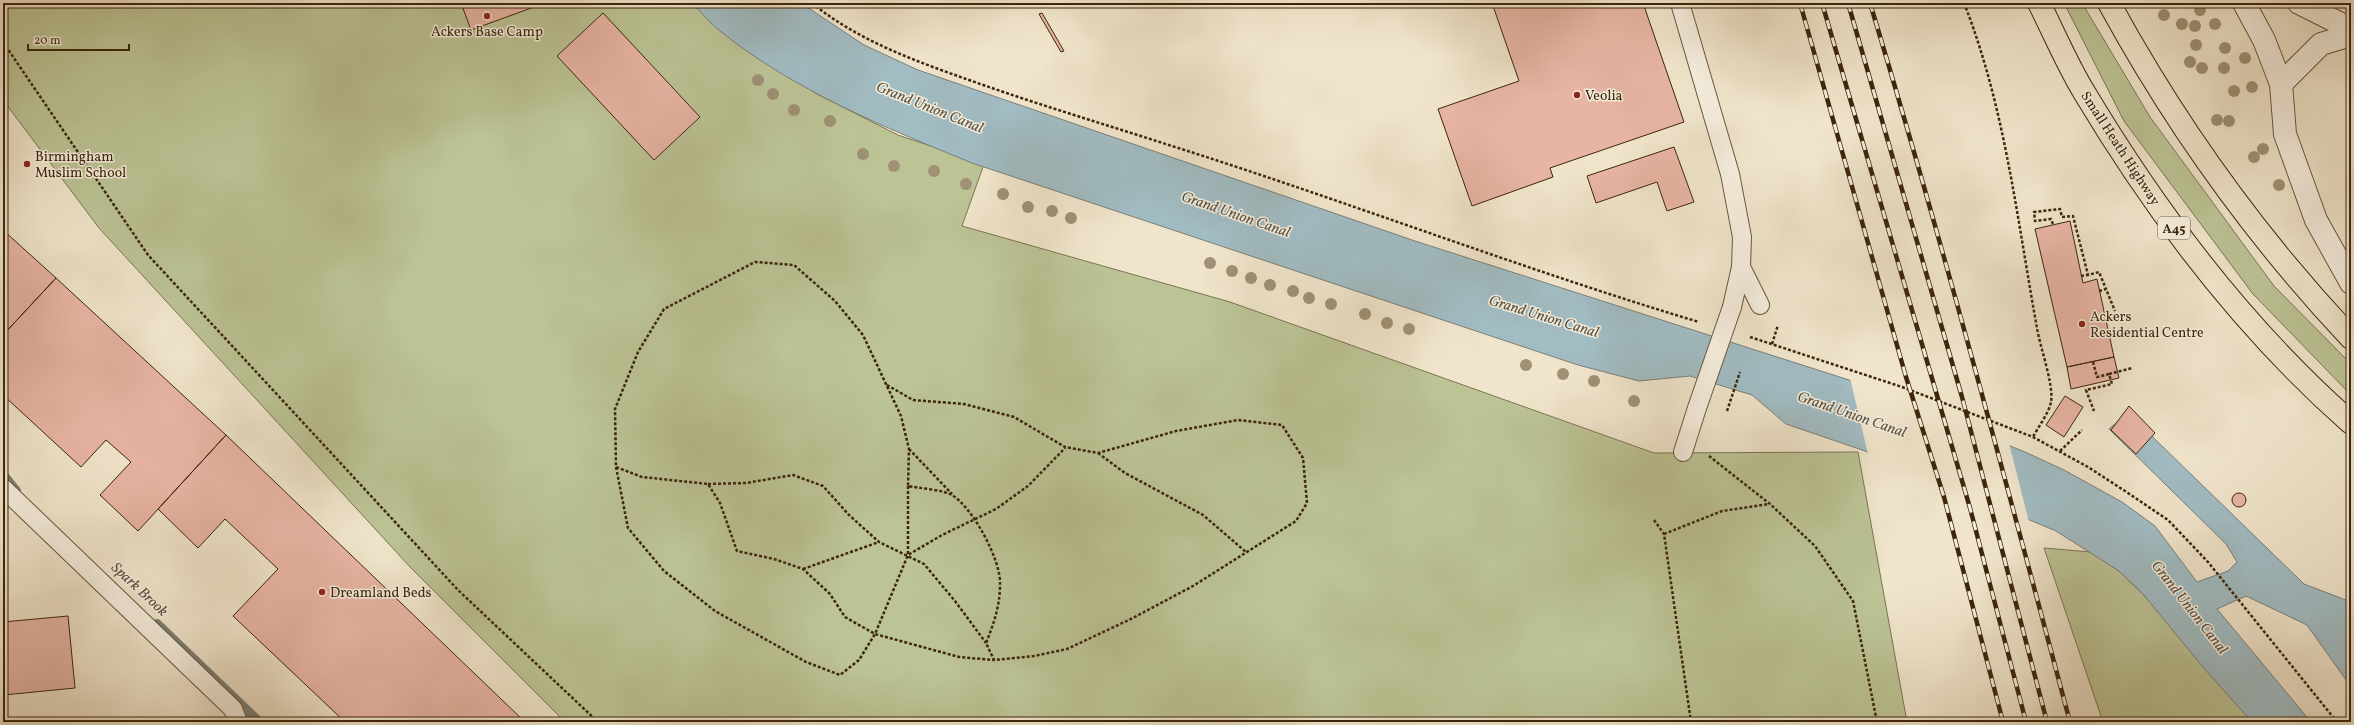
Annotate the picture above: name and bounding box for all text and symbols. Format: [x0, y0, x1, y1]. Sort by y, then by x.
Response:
marker: Ackers Base Camp [482, 11, 492, 21]
place label: Ackers Base Camp [431, 23, 543, 42]
scale bar [28, 26, 129, 52]
text: 20 m [34, 33, 61, 49]
water label: Grand Union Canal [873, 77, 986, 140]
place label: Veolia [1585, 87, 1623, 106]
street label: Small Heath Highway [2076, 88, 2164, 210]
marker: Veolia [1572, 90, 1582, 100]
place label: Birmingham Muslim School [35, 148, 126, 183]
marker: Birmingham Muslim School [22, 159, 32, 169]
water label: Grand Union Canal [1178, 187, 1293, 244]
road number: A45 [2158, 217, 2190, 239]
water label: Grand Union Canal [1486, 291, 1601, 344]
place label: Ackers Residential Centre [2090, 308, 2204, 343]
marker: Ackers Residential Centre [2077, 319, 2087, 329]
water label: Grand Union Canal [1794, 387, 1909, 444]
water label: Grand Union Canal [2145, 557, 2232, 659]
water label: Spark Brook [106, 558, 172, 622]
place label: Dreamland Beds [330, 584, 432, 603]
marker: Dreamland Beds [317, 587, 327, 597]

